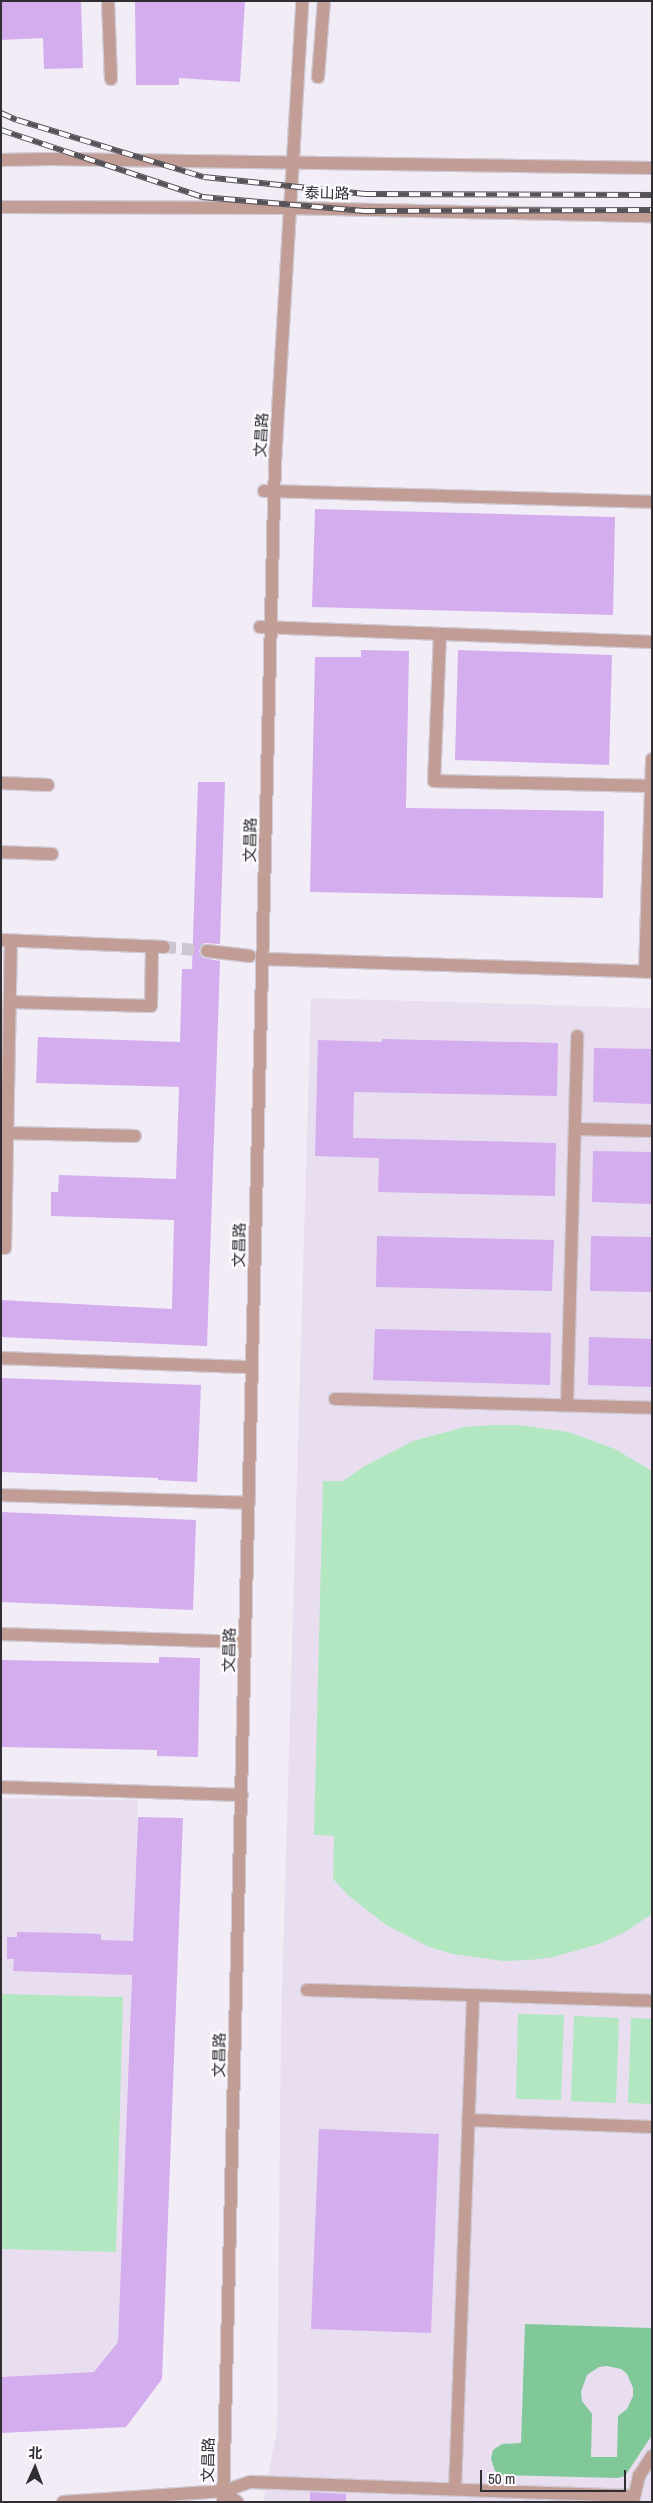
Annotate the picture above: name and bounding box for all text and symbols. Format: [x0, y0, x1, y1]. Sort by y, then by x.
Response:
street label: 泰山路 [304, 184, 350, 202]
street label: 文昌路 [251, 412, 271, 458]
street label: 文昌路 [241, 817, 259, 863]
street label: 文昌路 [230, 1222, 248, 1268]
street label: 文昌路 [220, 1627, 238, 1673]
street label: 文昌路 [210, 2032, 228, 2078]
street label: 文昌路 [199, 2437, 217, 2483]
north arrow [10, 2443, 60, 2493]
text: 北 [28, 2444, 43, 2462]
scale bar [483, 2460, 629, 2492]
text: 50 m [488, 2468, 515, 2489]

